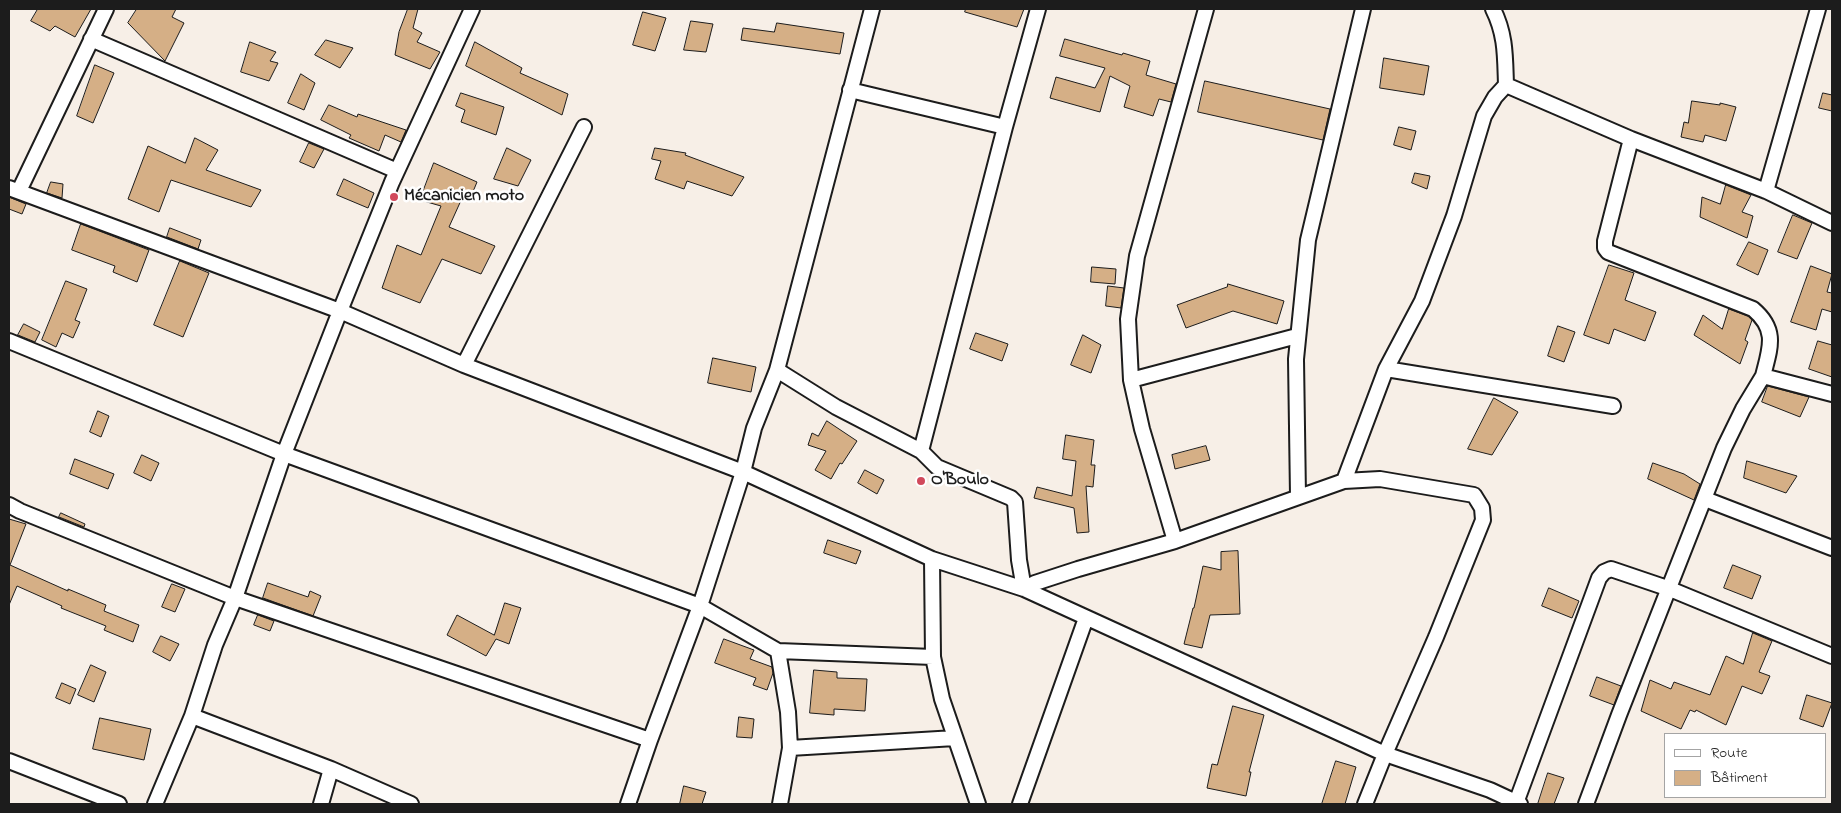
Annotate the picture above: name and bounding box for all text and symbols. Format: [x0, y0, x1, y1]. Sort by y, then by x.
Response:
place label: Mécanicien moto [404, 186, 524, 208]
marker: Mécanicien moto [388, 191, 400, 203]
place label: O'Boulo [931, 470, 989, 492]
marker: O'Boulo [915, 475, 927, 487]
legend [1664, 733, 1826, 798]
text: Route [1711, 742, 1747, 764]
text: Bâtiment [1711, 767, 1768, 789]

